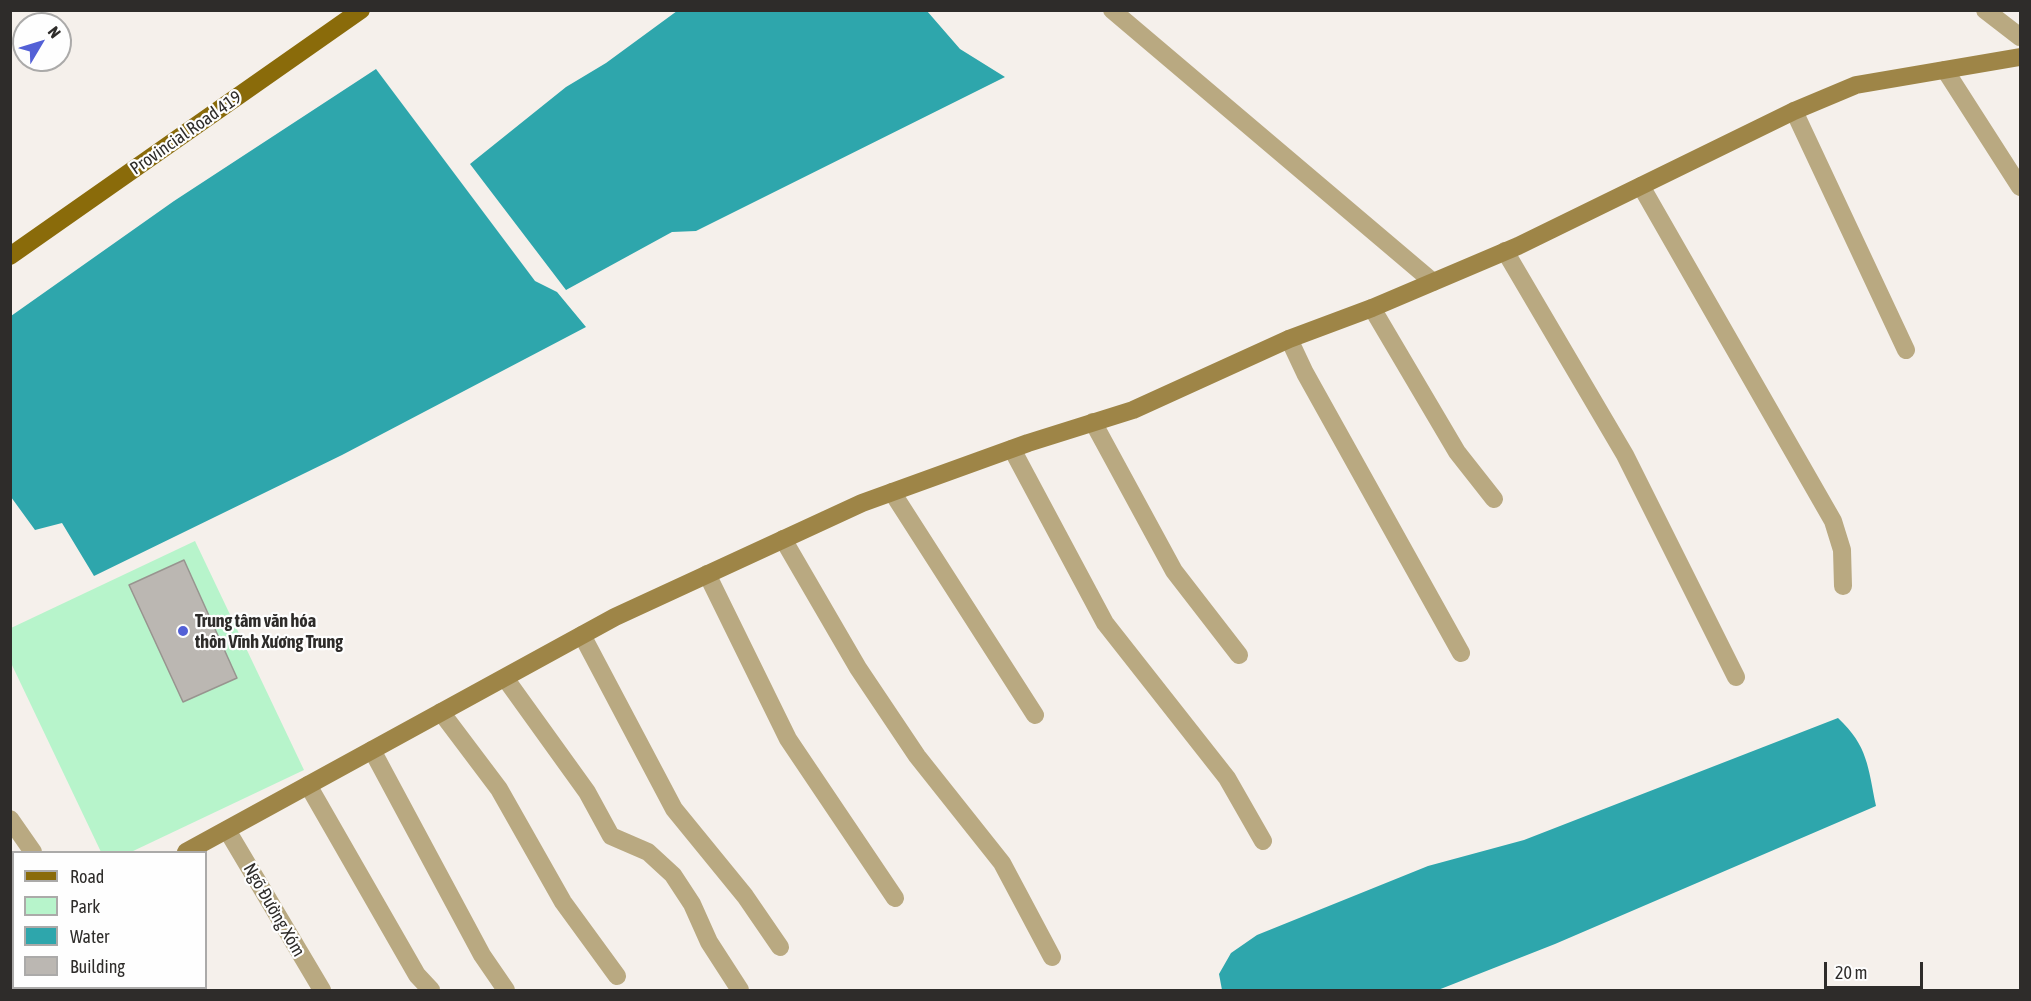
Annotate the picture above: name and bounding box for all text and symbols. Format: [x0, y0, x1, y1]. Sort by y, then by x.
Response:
north arrow [12, 12, 72, 72]
text: N [45, 23, 65, 41]
street label: Provincial Road 419 [126, 86, 246, 180]
place label: Trung tâm văn hóa thôn Vĩnh Xương Trung [195, 610, 343, 652]
marker: Trung tâm văn hóa thôn Vĩnh Xương Trung [176, 624, 190, 638]
legend [12, 851, 207, 989]
street label: Ngõ Đường Xóm [239, 859, 309, 961]
text: Road [70, 866, 104, 887]
text: Park [70, 896, 100, 917]
text: Water [70, 926, 109, 947]
scale bar [1827, 950, 1926, 988]
text: Building [70, 956, 125, 977]
text: 20 m [1835, 962, 1867, 983]

